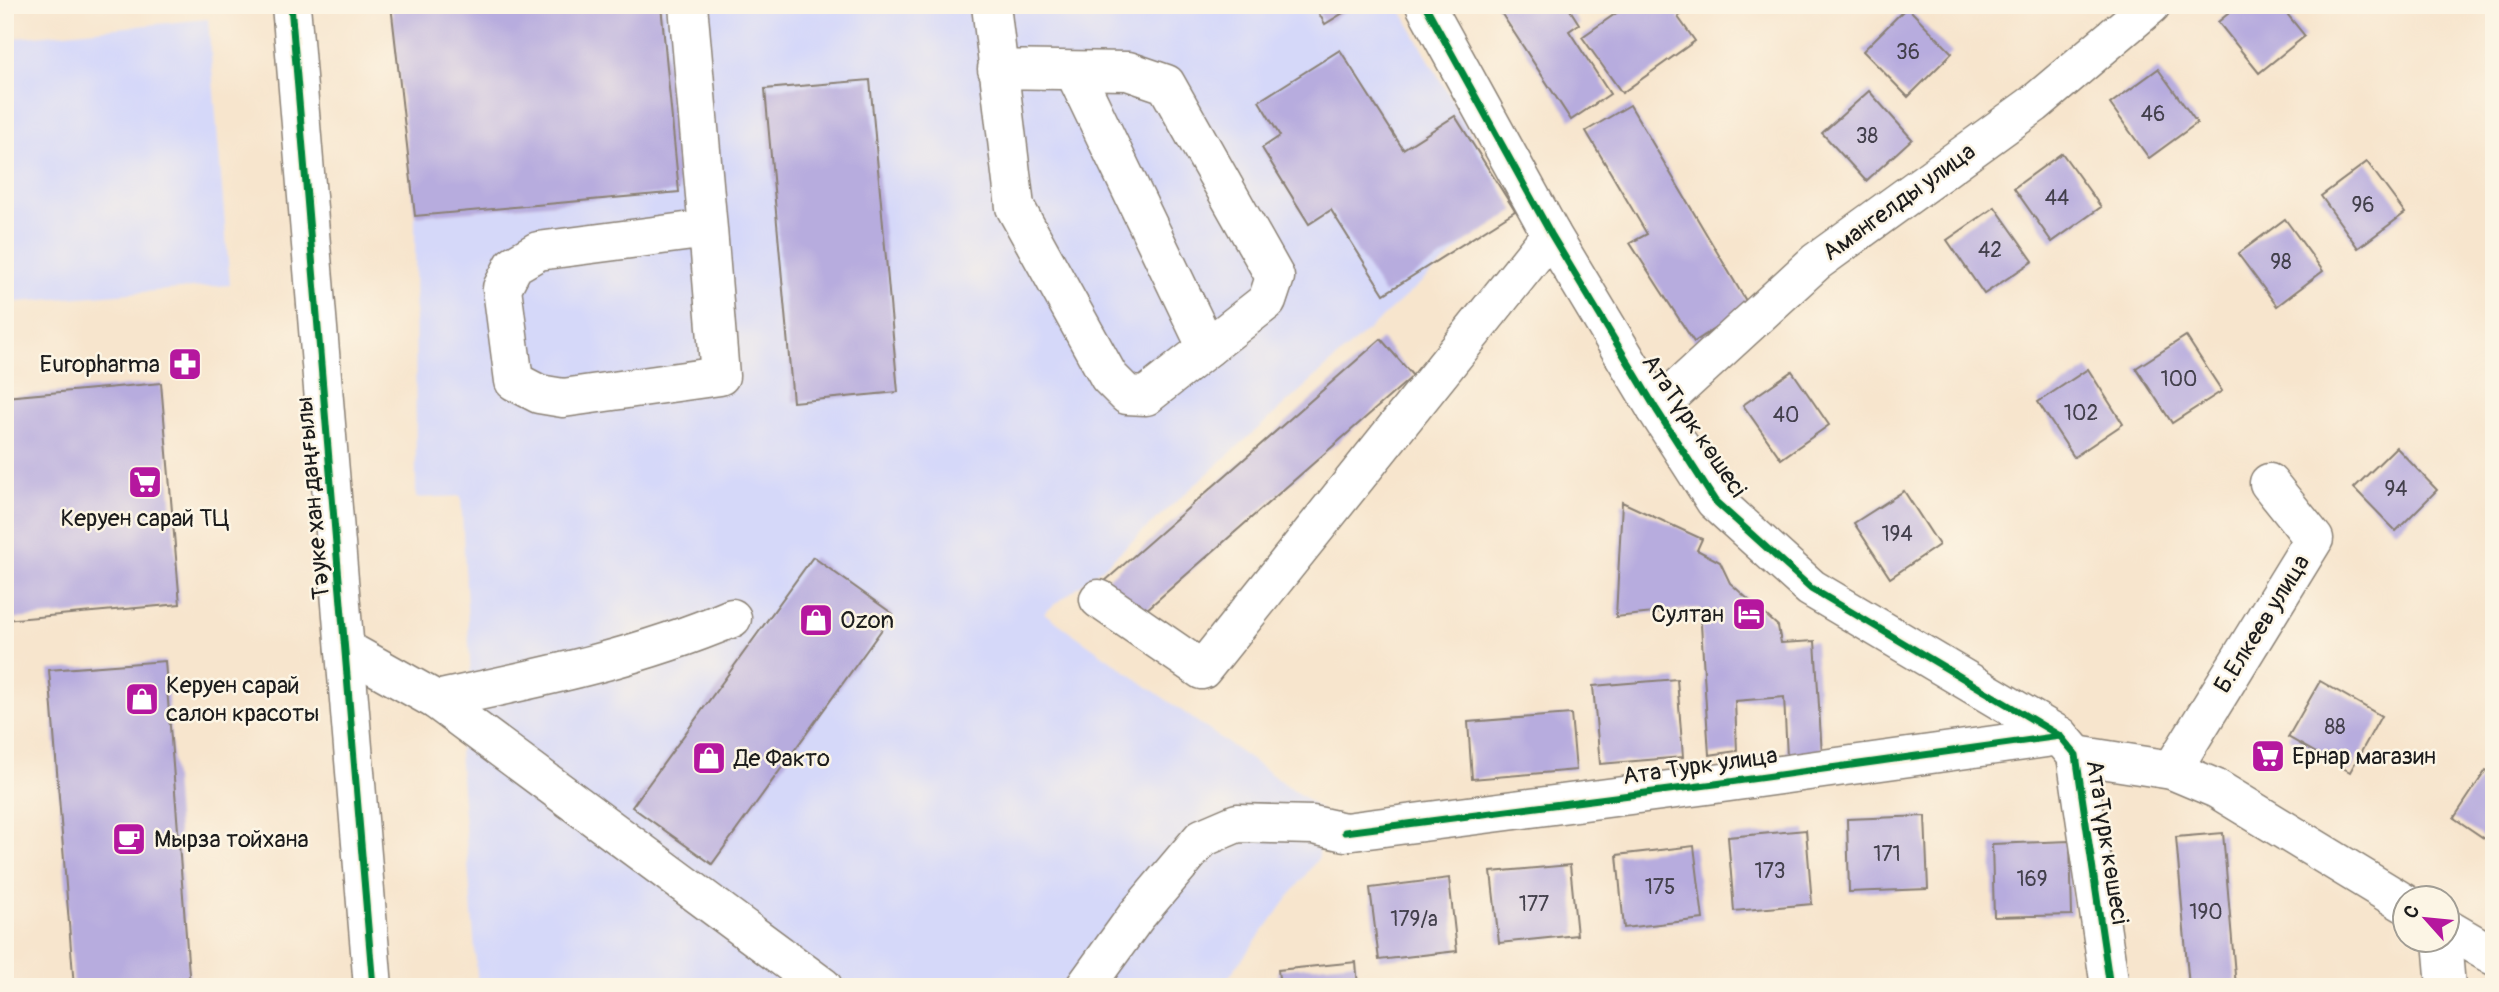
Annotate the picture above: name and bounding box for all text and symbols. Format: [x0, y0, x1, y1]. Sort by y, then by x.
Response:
house number: 36 [1896, 39, 1920, 66]
house number: 46 [2141, 101, 2165, 128]
house number: 38 [1856, 123, 1878, 150]
street label: Амангелды улица [1817, 137, 1981, 267]
house number: 44 [2045, 185, 2069, 212]
house number: 96 [2351, 192, 2375, 219]
house number: 42 [1978, 237, 2002, 264]
house number: 98 [2270, 249, 2292, 276]
pharmacy icon: Europharma [166, 345, 204, 383]
street label: АтаТүрк көшесі [1636, 349, 1752, 503]
place label: Europharma [39, 350, 160, 379]
house number: 100 [2161, 366, 2197, 393]
street label: Тәуке хан даңғылы [290, 395, 336, 601]
house number: 102 [2064, 400, 2098, 427]
house number: 40 [1773, 402, 1799, 429]
supermarket icon: Керуен сарай ТЦ [126, 463, 164, 501]
house number: 94 [2385, 476, 2408, 503]
place label: Керуен сарай ТЦ [60, 504, 230, 533]
house number: 194 [1881, 521, 1913, 548]
street label: Б.Елкеев улица [2208, 549, 2316, 699]
hotel icon: Султан [1730, 595, 1768, 633]
place label: Султан [1651, 600, 1724, 629]
shop icon: Ozon [797, 601, 835, 639]
place label: Ozon [840, 606, 894, 635]
place label: Керуен сарай салон красоты [166, 671, 319, 728]
shop icon: Керуен сарай салон красоты [123, 680, 161, 718]
house number: 88 [2324, 714, 2346, 741]
supermarket icon: Ернар магазин [2249, 737, 2287, 775]
shop icon: Де Факто [690, 739, 728, 777]
street label: Ата Турк улица [1621, 741, 1779, 791]
place label: Ернар магазин [2292, 742, 2436, 771]
place label: Де Факто [733, 744, 830, 773]
street label: АтаТүрк көшесі [2080, 758, 2134, 926]
cafe icon: Мырза тойхана [110, 820, 148, 858]
place label: Мырза тойхана [154, 825, 309, 854]
house number: 171 [1873, 841, 1901, 868]
house number: 173 [1754, 858, 1786, 885]
house number: 169 [2016, 866, 2048, 893]
house number: 175 [1645, 874, 1675, 901]
north arrow [2390, 884, 2460, 954]
house number: 177 [1519, 891, 1549, 918]
house number: 190 [2189, 899, 2223, 926]
text: С [2398, 901, 2425, 922]
house number: 179/а [1390, 906, 1438, 933]

